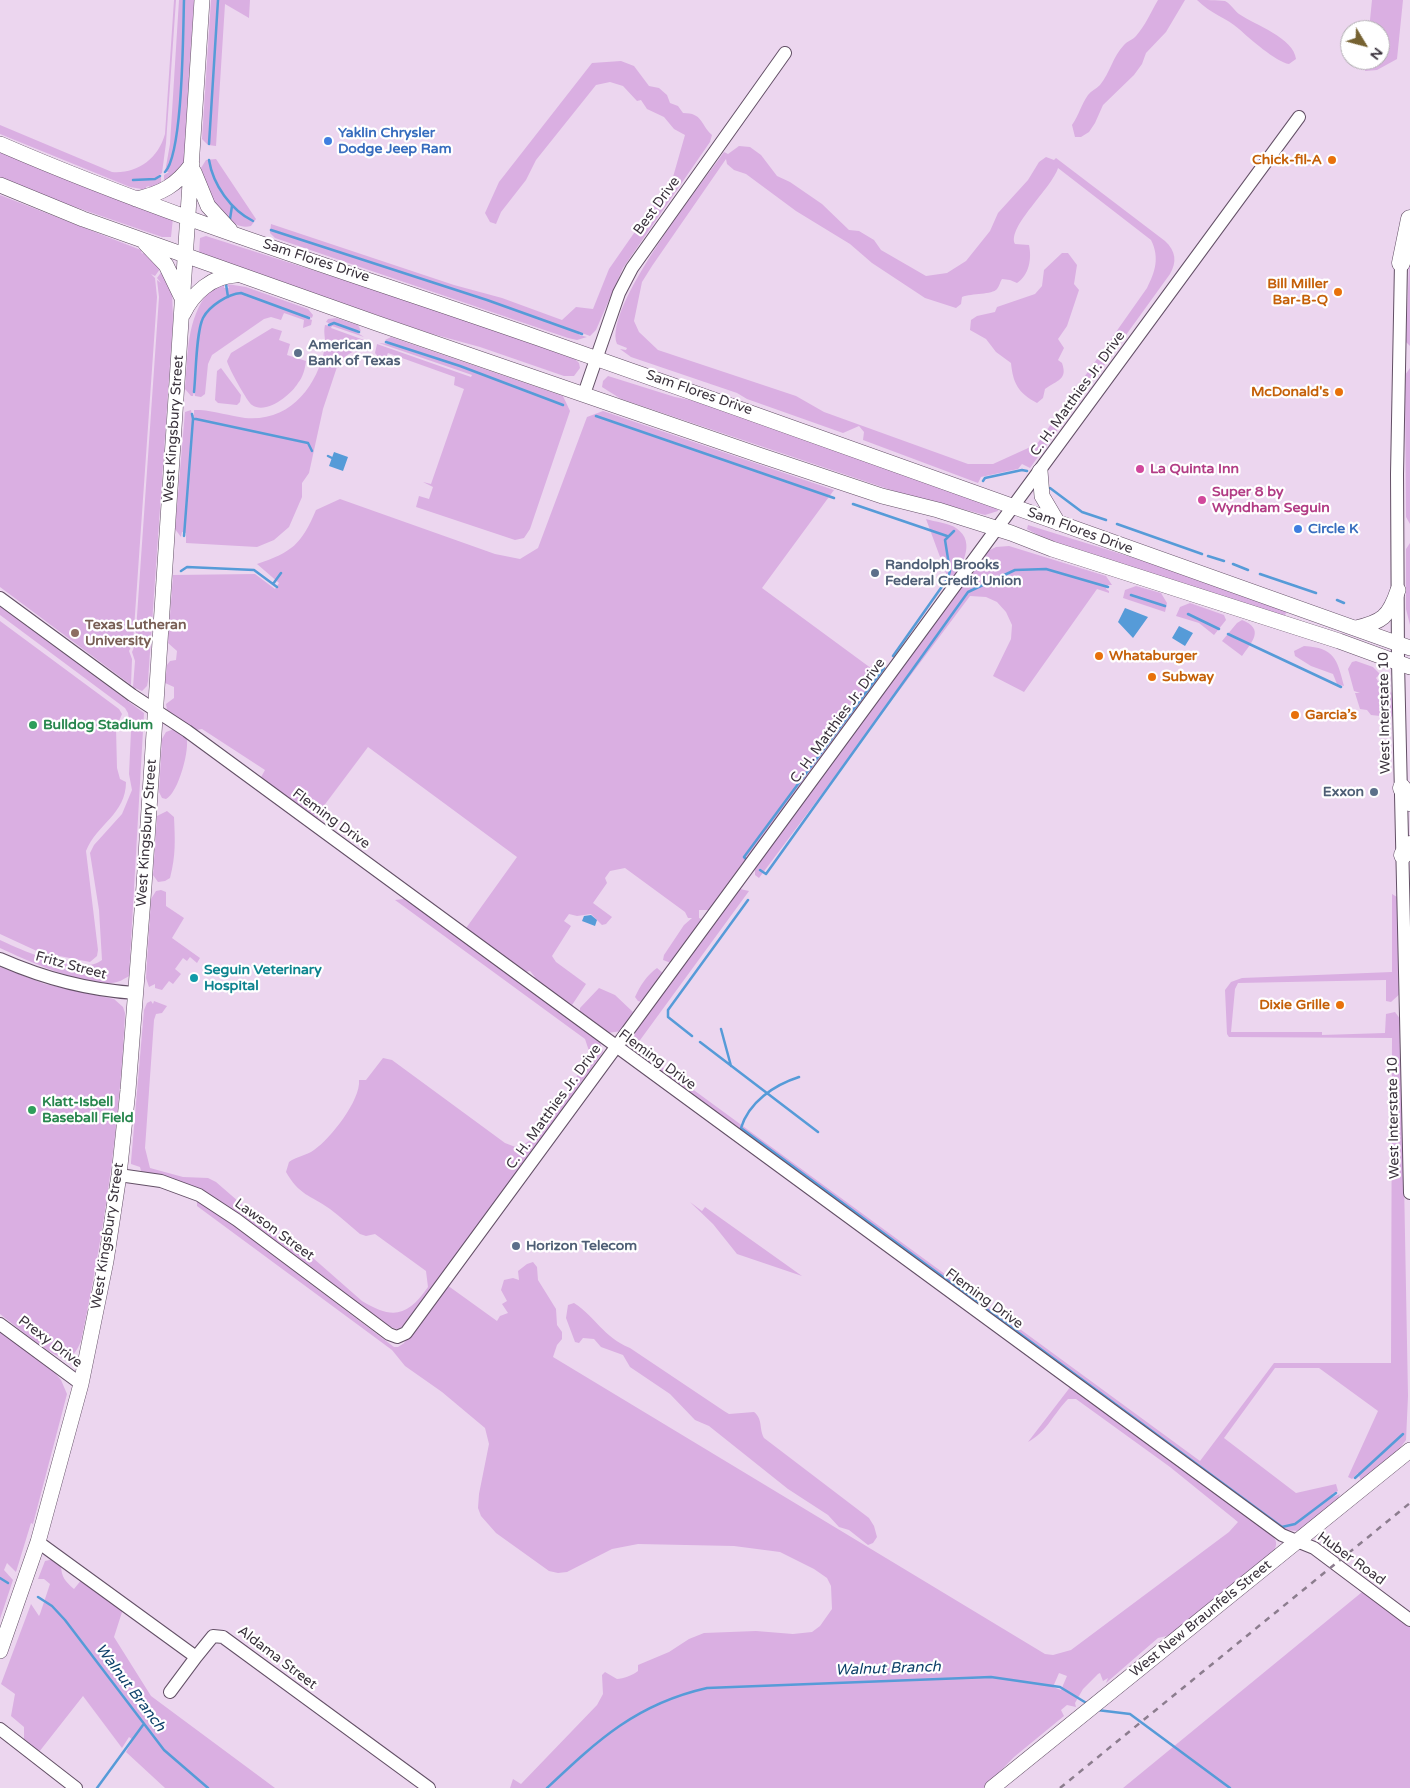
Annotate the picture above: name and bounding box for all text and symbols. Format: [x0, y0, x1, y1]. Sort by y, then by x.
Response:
north arrow [1340, 20, 1390, 70]
text: N [1366, 44, 1387, 63]
place label: Yaklin Chrysler Dodge Jeep Ram [338, 125, 452, 158]
marker: Yaklin Chrysler Dodge Jeep Ram [322, 135, 334, 147]
place label: Chick-fil-A [1252, 152, 1322, 168]
marker: Chick-fil-A [1326, 154, 1338, 166]
street label: Best Drive [630, 174, 684, 238]
street label: Sam Flores Drive [260, 236, 372, 286]
place label: Bill Miller Bar-B-Q [1267, 276, 1328, 308]
marker: Bill Miller Bar-B-Q [1332, 286, 1344, 298]
street label: C. H. Matthies Jr. Drive [1027, 328, 1129, 460]
place label: American Bank of Texas [308, 337, 400, 370]
marker: American Bank of Texas [292, 347, 304, 359]
street label: West Kingsbury Street [160, 355, 188, 503]
street label: Sam Flores Drive [644, 367, 754, 419]
place label: McDonald's [1251, 384, 1329, 400]
marker: McDonald's [1333, 386, 1345, 398]
place label: La Quinta Inn [1150, 461, 1239, 477]
marker: La Quinta Inn [1134, 463, 1146, 475]
place label: Super 8 by Wyndham Seguin [1212, 484, 1330, 516]
marker: Super 8 by Wyndham Seguin [1196, 494, 1208, 506]
street label: Sam Flores Drive [1025, 504, 1135, 558]
place label: Circle K [1308, 521, 1358, 537]
marker: Circle K [1292, 523, 1304, 535]
place label: Randolph Brooks Federal Credit Union [885, 557, 1021, 590]
marker: Randolph Brooks Federal Credit Union [869, 567, 881, 579]
place label: Texas Lutheran University [85, 617, 186, 650]
marker: Texas Lutheran University [69, 627, 81, 639]
place label: Whataburger [1109, 648, 1197, 664]
marker: Whataburger [1093, 650, 1105, 662]
street label: West Interstate 10 [1376, 652, 1394, 774]
street label: C. H. Matthies Jr. Drive [787, 655, 889, 787]
place label: Subway [1162, 669, 1214, 685]
marker: Subway [1146, 671, 1158, 683]
place label: Garcia’s [1305, 707, 1357, 723]
marker: Garcia’s [1289, 709, 1301, 721]
place label: Bulldog Stadium [43, 717, 153, 733]
marker: Bulldog Stadium [27, 719, 39, 731]
street label: West Kingsbury Street [133, 759, 161, 907]
place label: Exxon [1323, 784, 1364, 800]
street label: Fleming Drive [289, 785, 373, 853]
marker: Exxon [1368, 786, 1380, 798]
street label: Fritz Street [34, 948, 108, 984]
place label: Seguin Veterinary Hospital [204, 962, 322, 994]
marker: Seguin Veterinary Hospital [188, 972, 200, 984]
place label: Dixie Grille [1259, 997, 1330, 1013]
marker: Dixie Grille [1334, 999, 1346, 1011]
street label: Fleming Drive [615, 1026, 699, 1094]
street label: C. H. Matthies Jr. Drive [503, 1041, 605, 1173]
street label: West Interstate 10 [1385, 1057, 1403, 1179]
place label: Klatt-Isbell Baseball Field [42, 1094, 134, 1126]
marker: Klatt-Isbell Baseball Field [26, 1104, 38, 1116]
street label: West Kingsbury Street [88, 1162, 128, 1310]
street label: Lawson Street [231, 1195, 317, 1265]
place label: Horizon Telecom [526, 1238, 637, 1254]
marker: Horizon Telecom [510, 1240, 522, 1252]
street label: Fleming Drive [942, 1265, 1026, 1333]
street label: Prexy Drive [15, 1313, 85, 1371]
street label: Huber Road [1314, 1529, 1388, 1589]
street label: West New Braunfels Street [1127, 1557, 1275, 1681]
street label: Aldama Street [234, 1623, 320, 1693]
water label: Walnut Branch [91, 1641, 169, 1735]
water label: Walnut Branch [835, 1658, 941, 1680]

